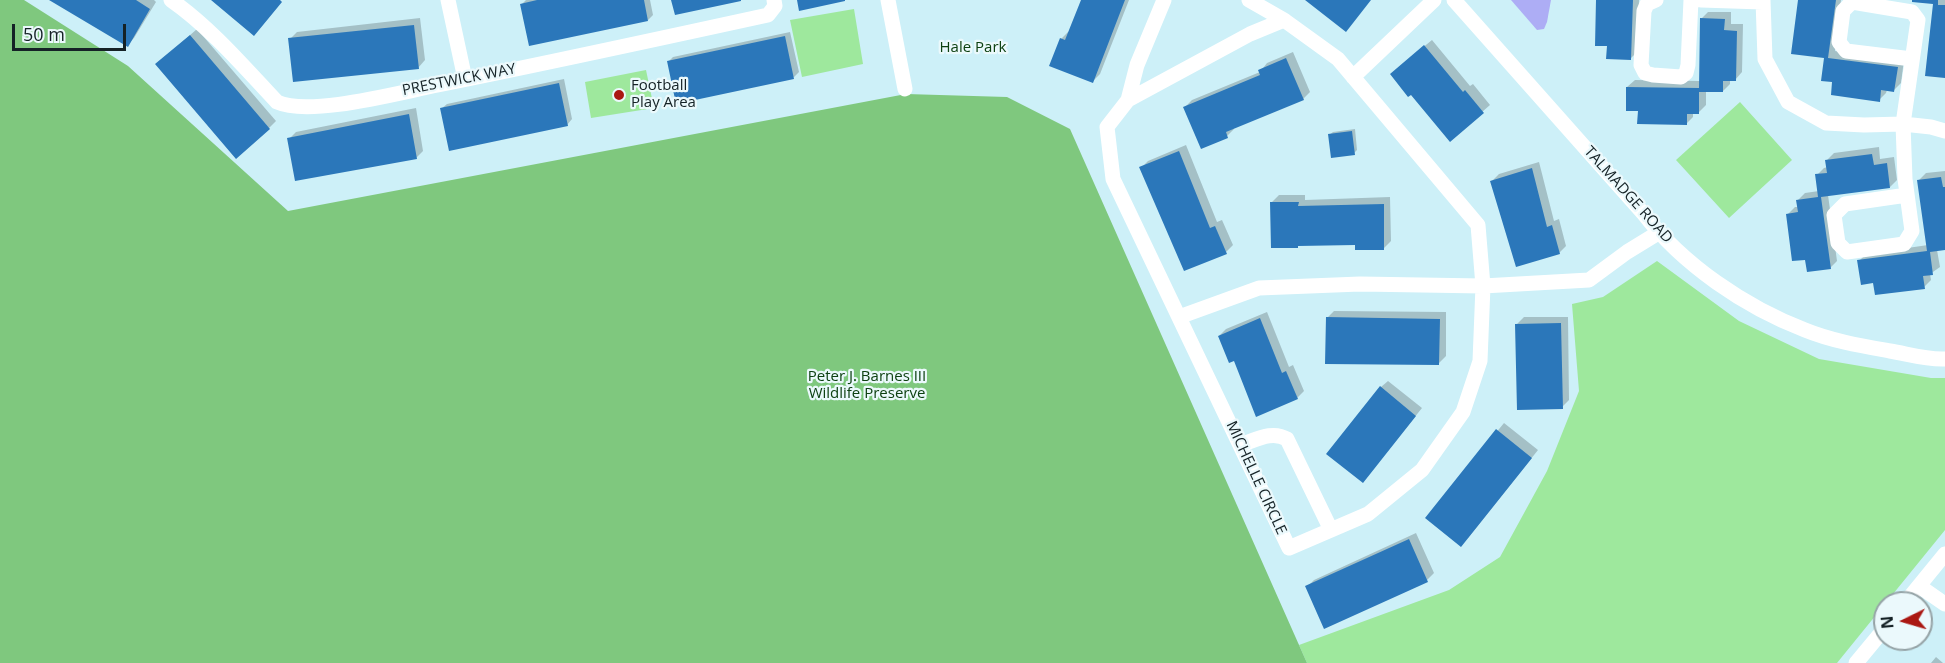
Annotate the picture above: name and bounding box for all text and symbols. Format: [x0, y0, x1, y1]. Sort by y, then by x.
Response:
scale bar [15, 12, 129, 50]
text: 50 m [23, 22, 65, 46]
park label: Hale Park [940, 39, 1006, 57]
street label: PRESTWICK WAY [401, 60, 517, 100]
place label: Football Play Area [631, 77, 696, 112]
marker: Football Play Area [612, 88, 626, 102]
street label: TALMADGE ROAD [1580, 143, 1676, 247]
park label: Peter J. Barnes III Wildlife Preserve [808, 368, 926, 403]
street label: MICHELLE CIRCLE [1222, 418, 1290, 538]
north arrow [1873, 591, 1933, 651]
text: N [1876, 615, 1899, 630]

